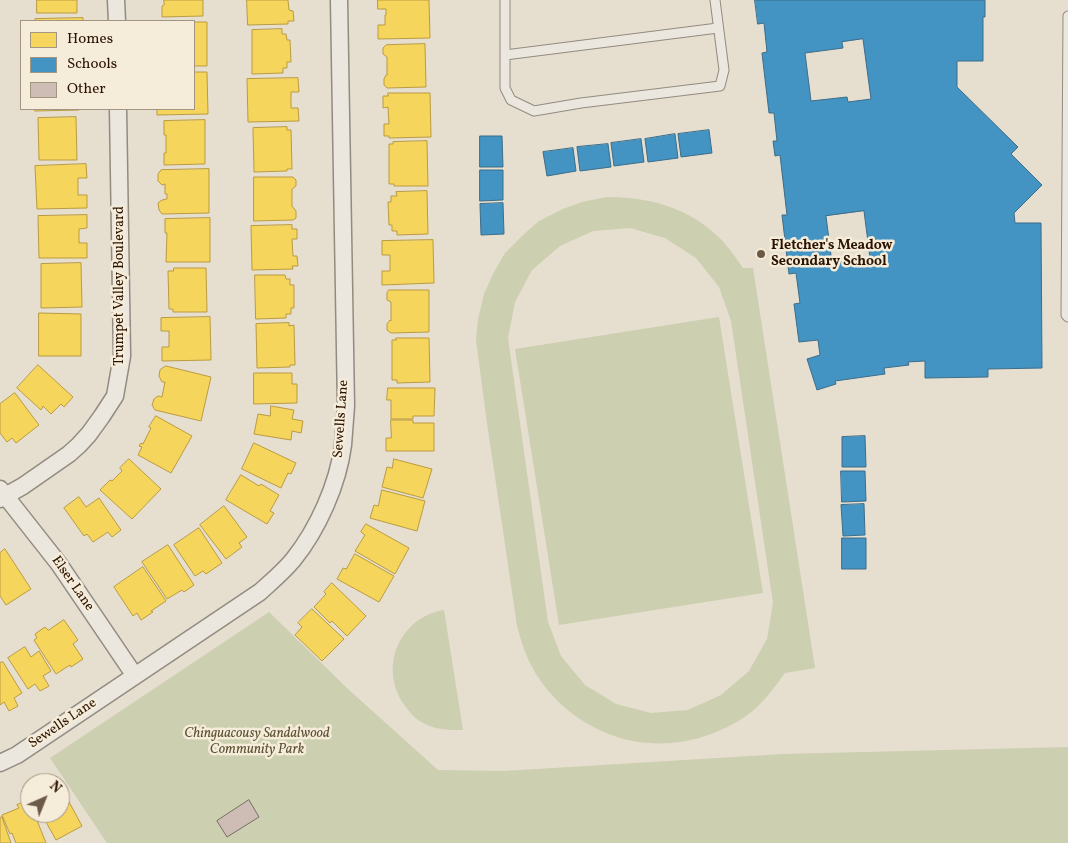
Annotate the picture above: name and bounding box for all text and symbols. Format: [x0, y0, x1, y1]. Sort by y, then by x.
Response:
legend [20, 20, 195, 110]
text: Homes [67, 29, 113, 50]
text: Schools [67, 54, 117, 75]
text: Other [67, 79, 106, 100]
street label: Trumpet Valley Boulevard [112, 206, 128, 366]
place label: Fletcher's Meadow Secondary School [771, 238, 893, 270]
marker: Fletcher's Meadow Secondary School [755, 248, 767, 260]
street label: Sewells Lane [331, 379, 353, 459]
street label: Elser Lane [47, 553, 97, 615]
street label: Sewells Lane [26, 695, 100, 753]
park label: Chinguacousy Sandalwood Community Park [184, 726, 330, 759]
north arrow [20, 773, 70, 823]
text: N [45, 777, 65, 798]

